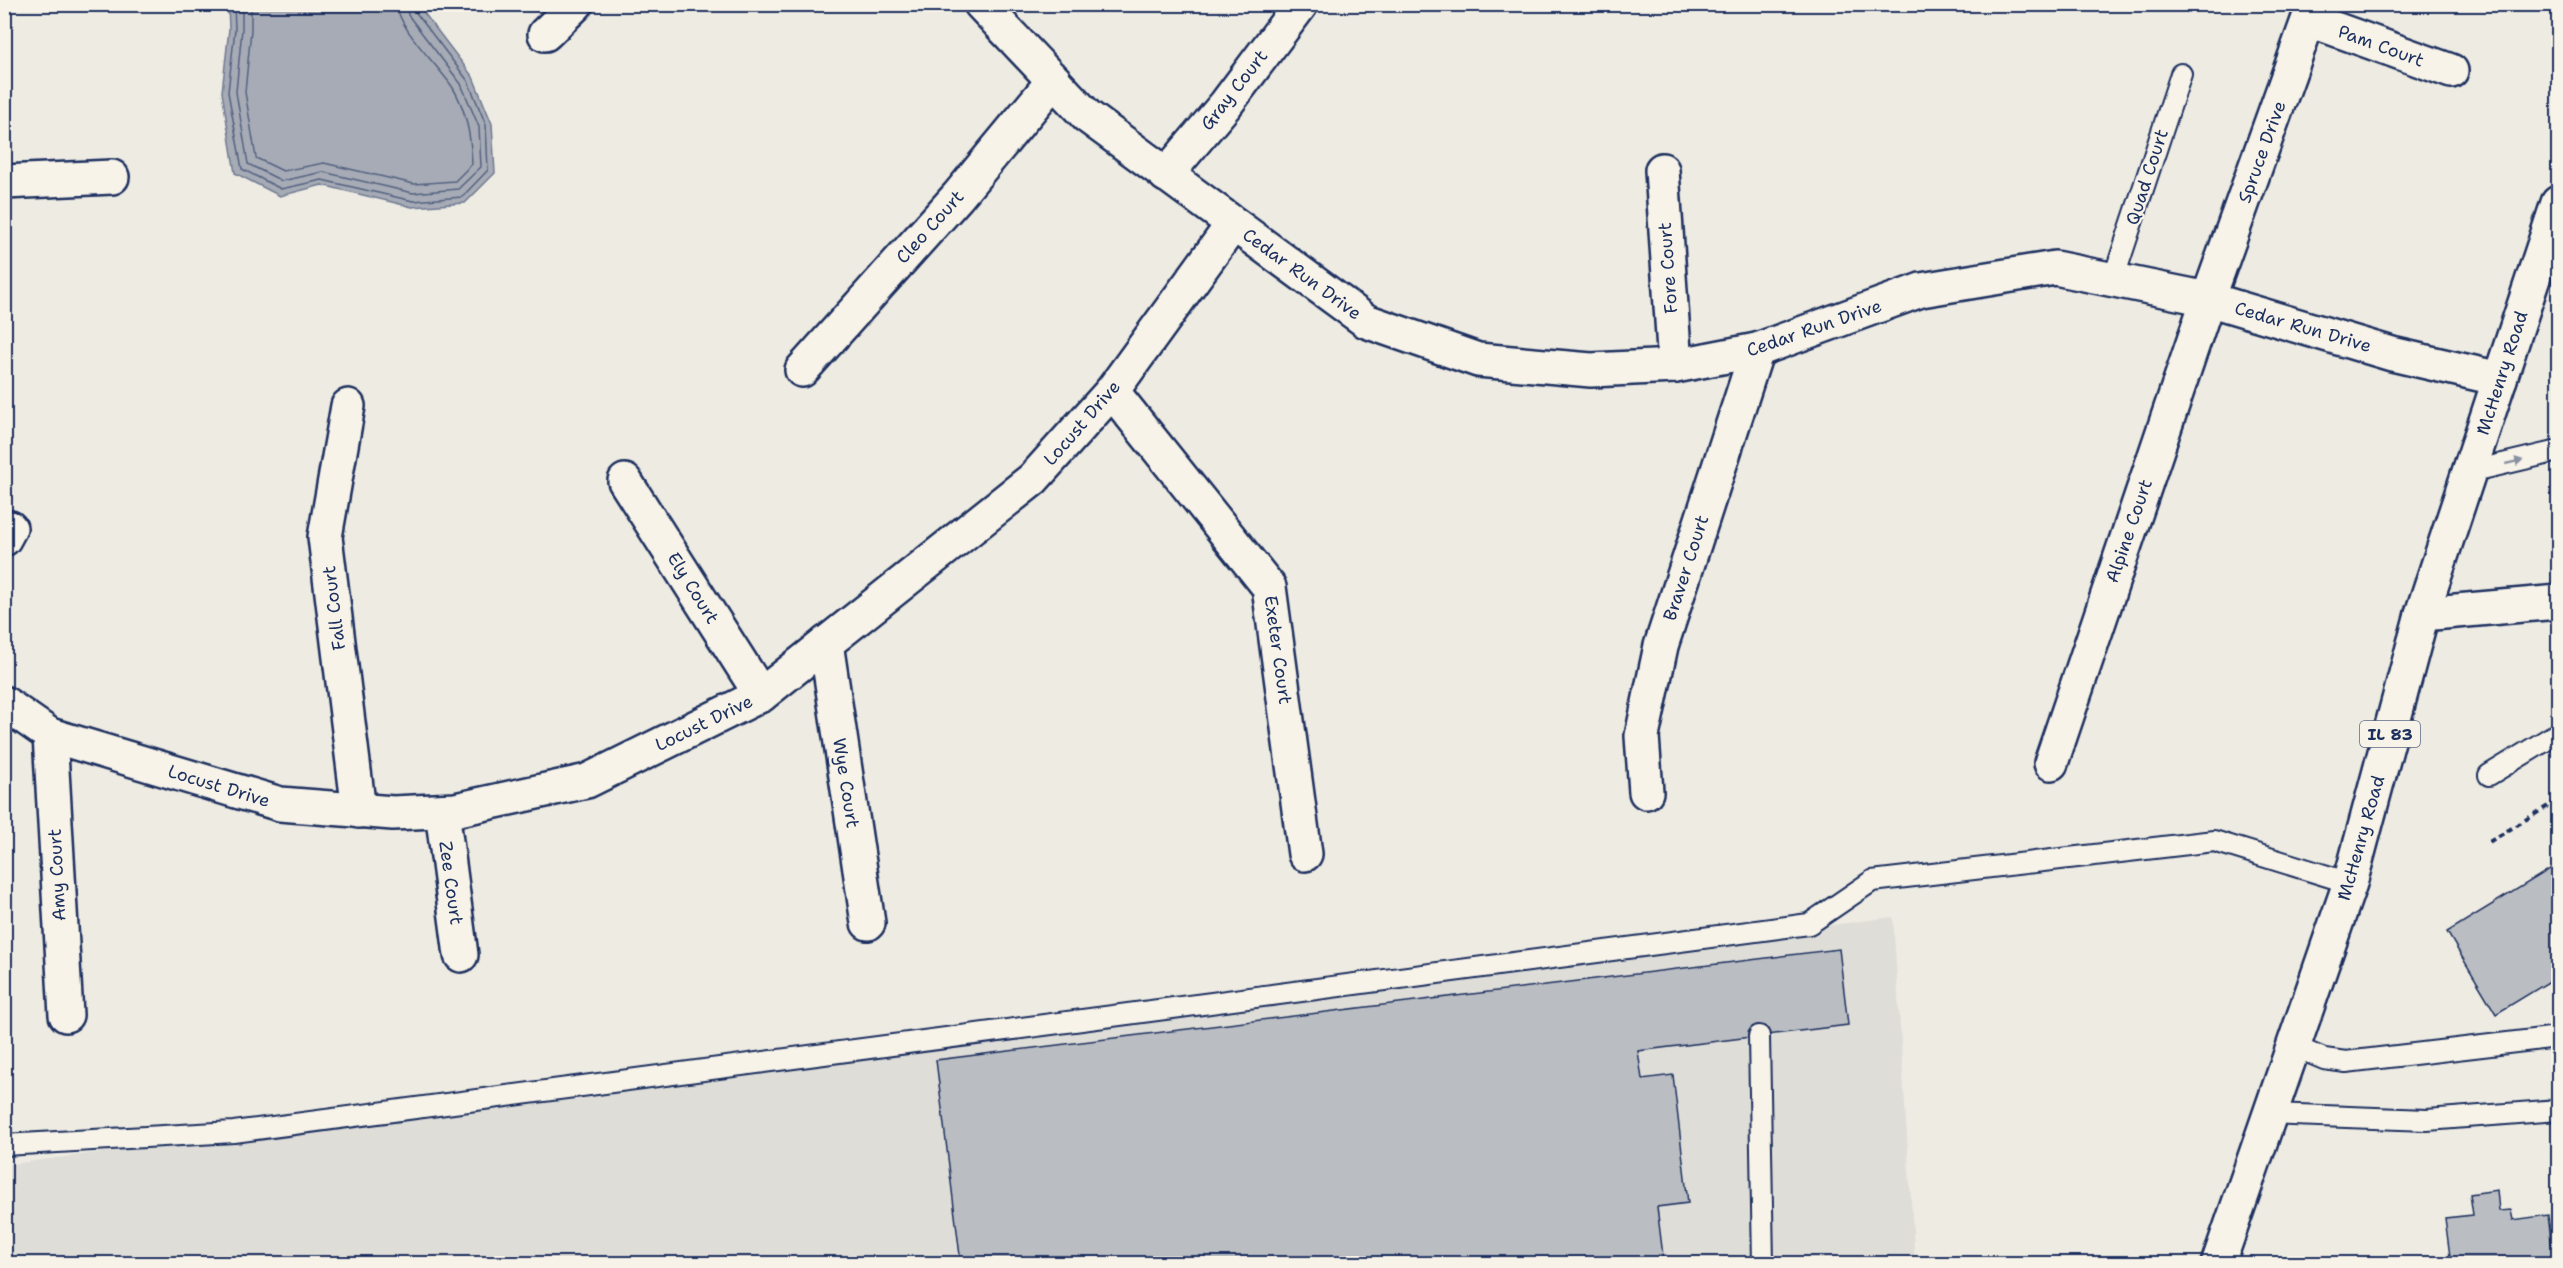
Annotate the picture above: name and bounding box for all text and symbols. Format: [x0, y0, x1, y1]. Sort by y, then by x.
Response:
street label: Pam Court [2335, 19, 2428, 73]
street label: Gray Court [1195, 45, 1273, 135]
street label: Spruce Drive [2232, 98, 2292, 206]
street label: Quad Court [2120, 126, 2174, 228]
street label: Cleo Court [891, 185, 969, 269]
street label: Fore Court [1653, 221, 1683, 314]
street label: Cedar Run Drive [1238, 223, 1366, 325]
street label: Cedar Run Drive [1743, 294, 1885, 362]
street label: Cedar Run Drive [2232, 296, 2374, 358]
street label: McHenry Road [2471, 308, 2533, 438]
street label: Locust Drive [1038, 375, 1126, 471]
one-way arrow [2505, 456, 2523, 466]
street label: Alpine Court [2100, 476, 2158, 586]
street label: Braver Court [1658, 512, 1714, 624]
street label: Ely Court [662, 548, 724, 628]
street label: Fall Court [317, 564, 351, 652]
street label: Exeter Court [1258, 594, 1298, 706]
street label: Locust Drive [651, 689, 757, 757]
road number: IL 83 [2360, 721, 2420, 747]
street label: Wye Court [827, 736, 865, 830]
street label: Locust Drive [165, 759, 273, 813]
street label: McHenry Road [2332, 773, 2390, 903]
street label: Amy Court [43, 828, 71, 922]
street label: Zee Court [433, 840, 469, 927]

